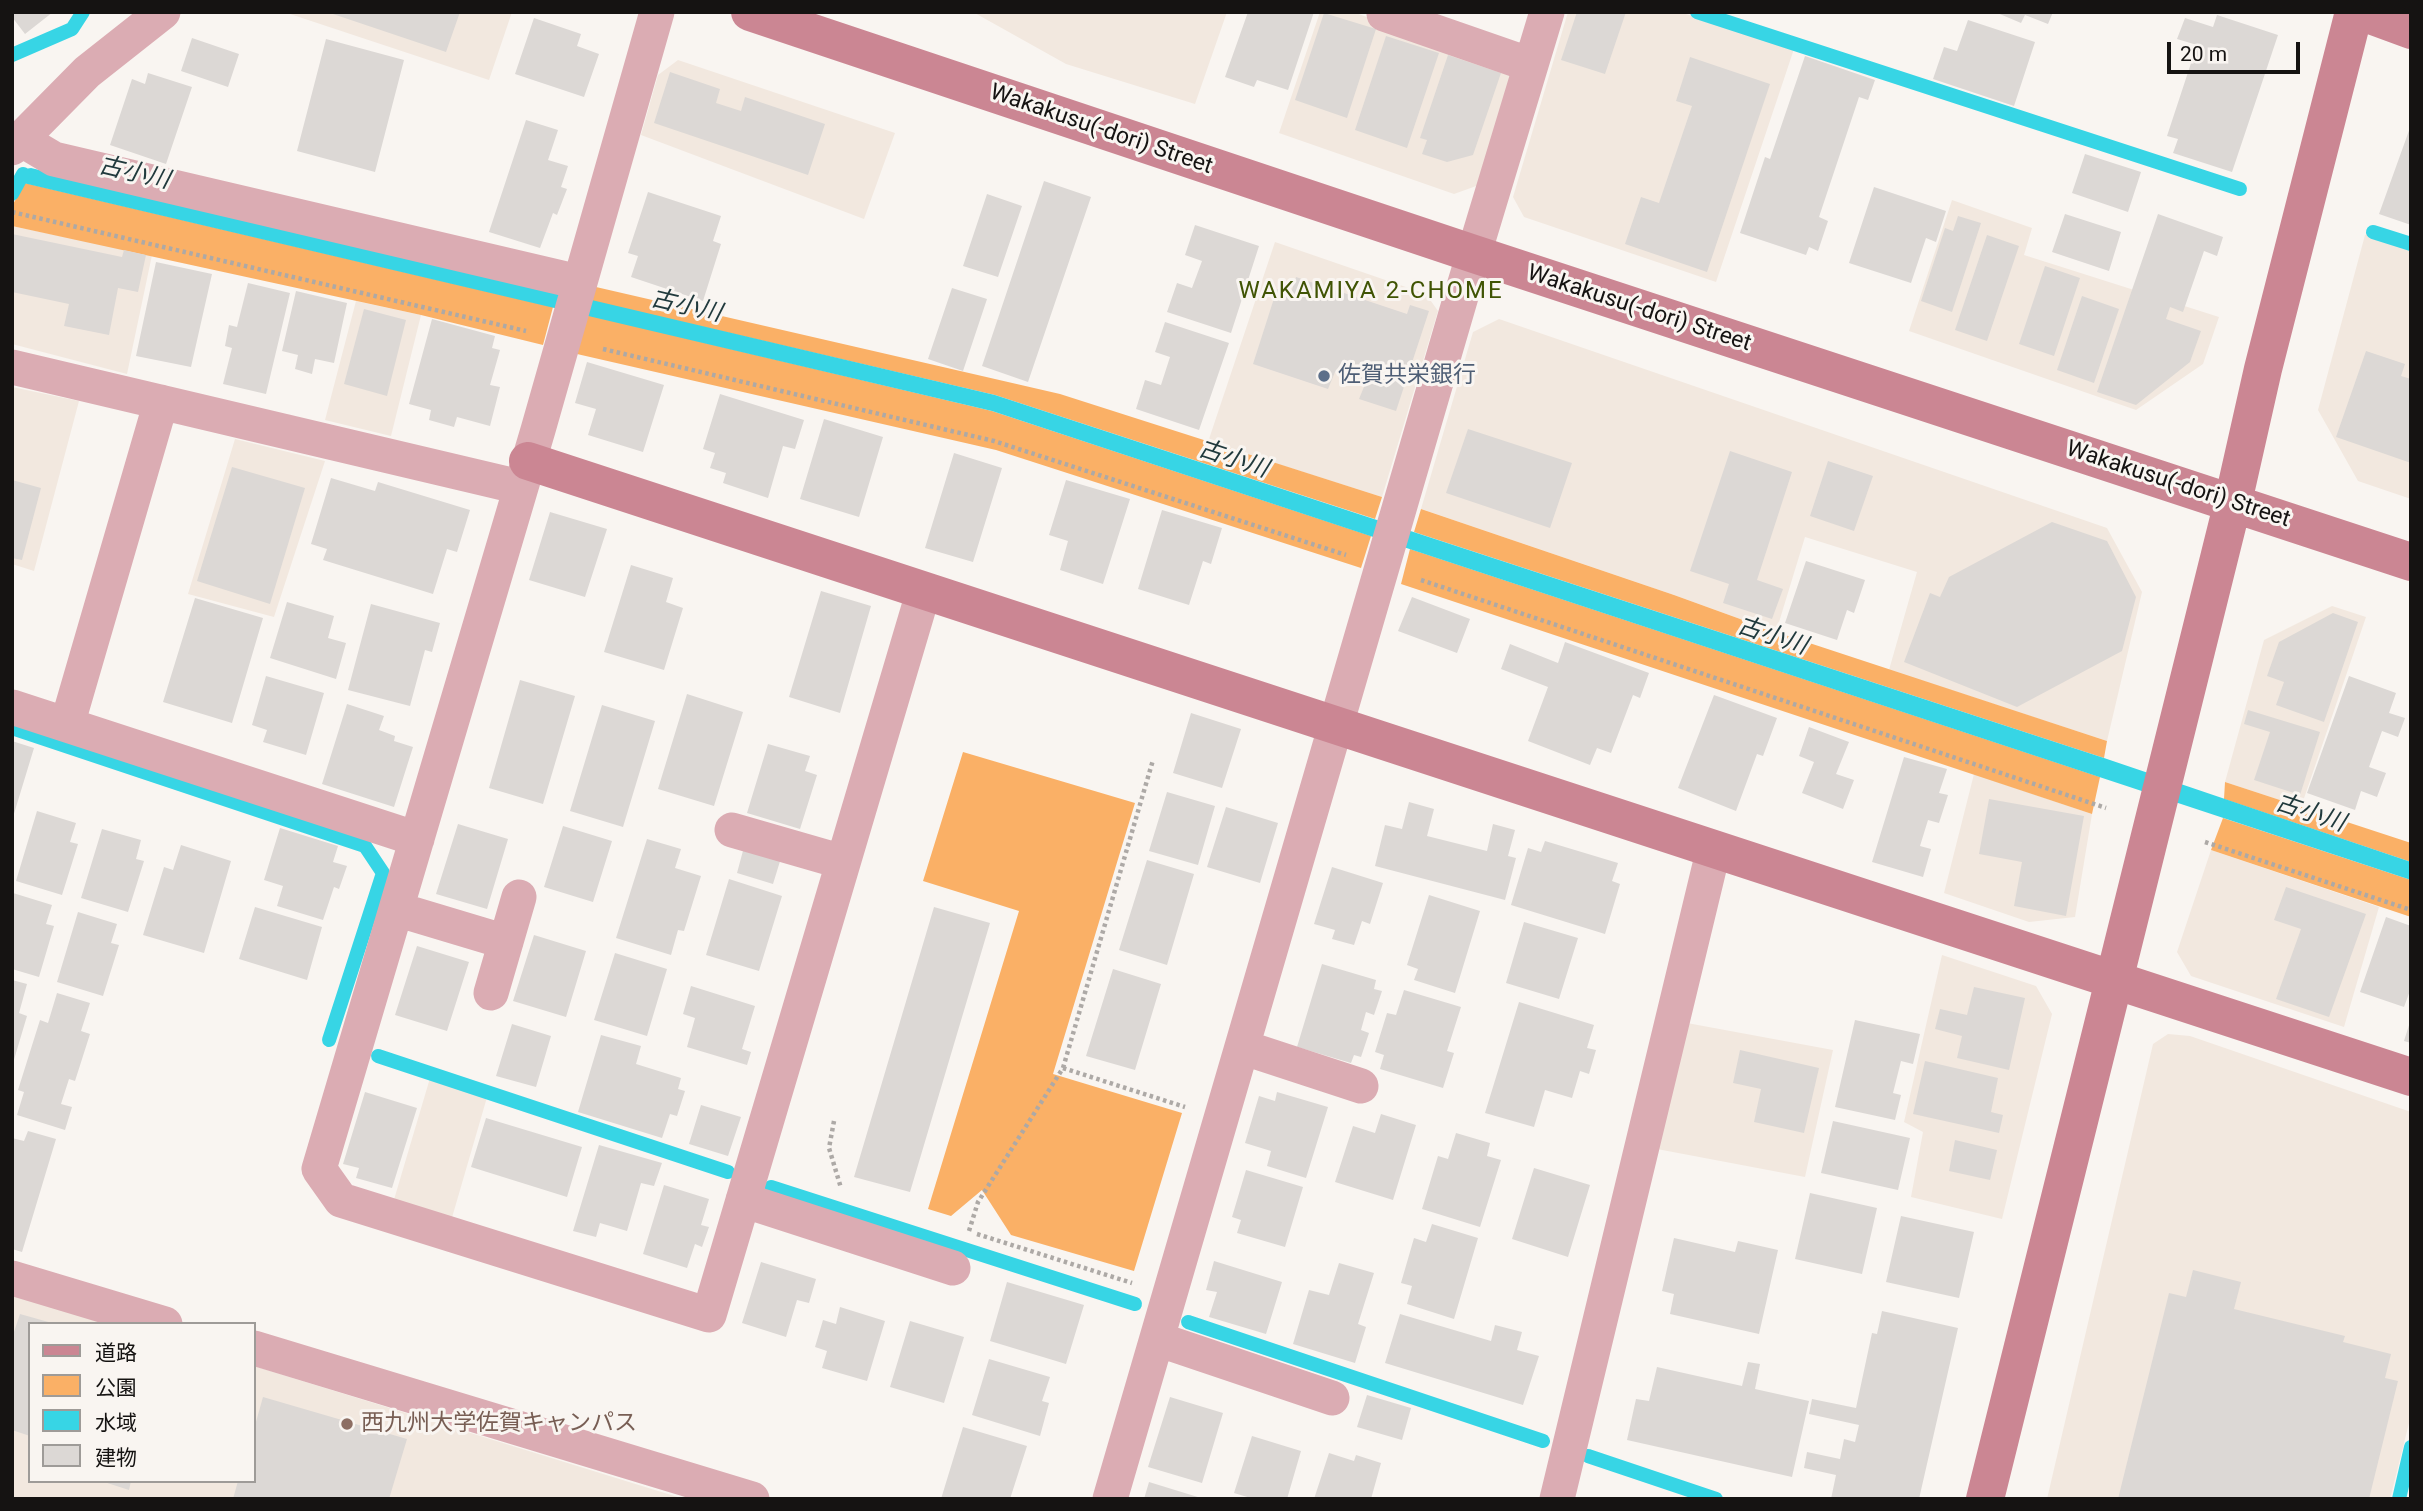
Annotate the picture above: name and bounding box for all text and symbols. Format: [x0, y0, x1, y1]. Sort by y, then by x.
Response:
scale bar [2171, 28, 2304, 72]
text: 20 m [2180, 42, 2227, 66]
street label: Wakakusu(-dori) Street [986, 79, 1216, 181]
water label: 古小川 [96, 152, 172, 196]
street label: Wakakusu(-dori) Street [1524, 260, 1754, 358]
district label: WAKAMIYA 2-CHOME [1240, 278, 1502, 306]
water label: 古小川 [648, 285, 724, 329]
place label: 佐賀共栄銀行 [1338, 362, 1476, 390]
marker: 佐賀共栄銀行 [1316, 368, 1332, 384]
water label: 古小川 [1194, 435, 1272, 485]
street label: Wakakusu(-dori) Street [2063, 436, 2293, 534]
water label: 古小川 [1733, 612, 1811, 662]
water label: 古小川 [2271, 789, 2349, 839]
legend [28, 1322, 256, 1483]
text: 道路 [95, 1341, 137, 1365]
text: 公園 [95, 1376, 137, 1400]
place label: 西九州大学佐賀キャンパス [361, 1410, 637, 1438]
text: 水域 [95, 1411, 137, 1435]
marker: 西九州大学佐賀キャンパス [339, 1416, 355, 1432]
text: 建物 [95, 1446, 137, 1470]

